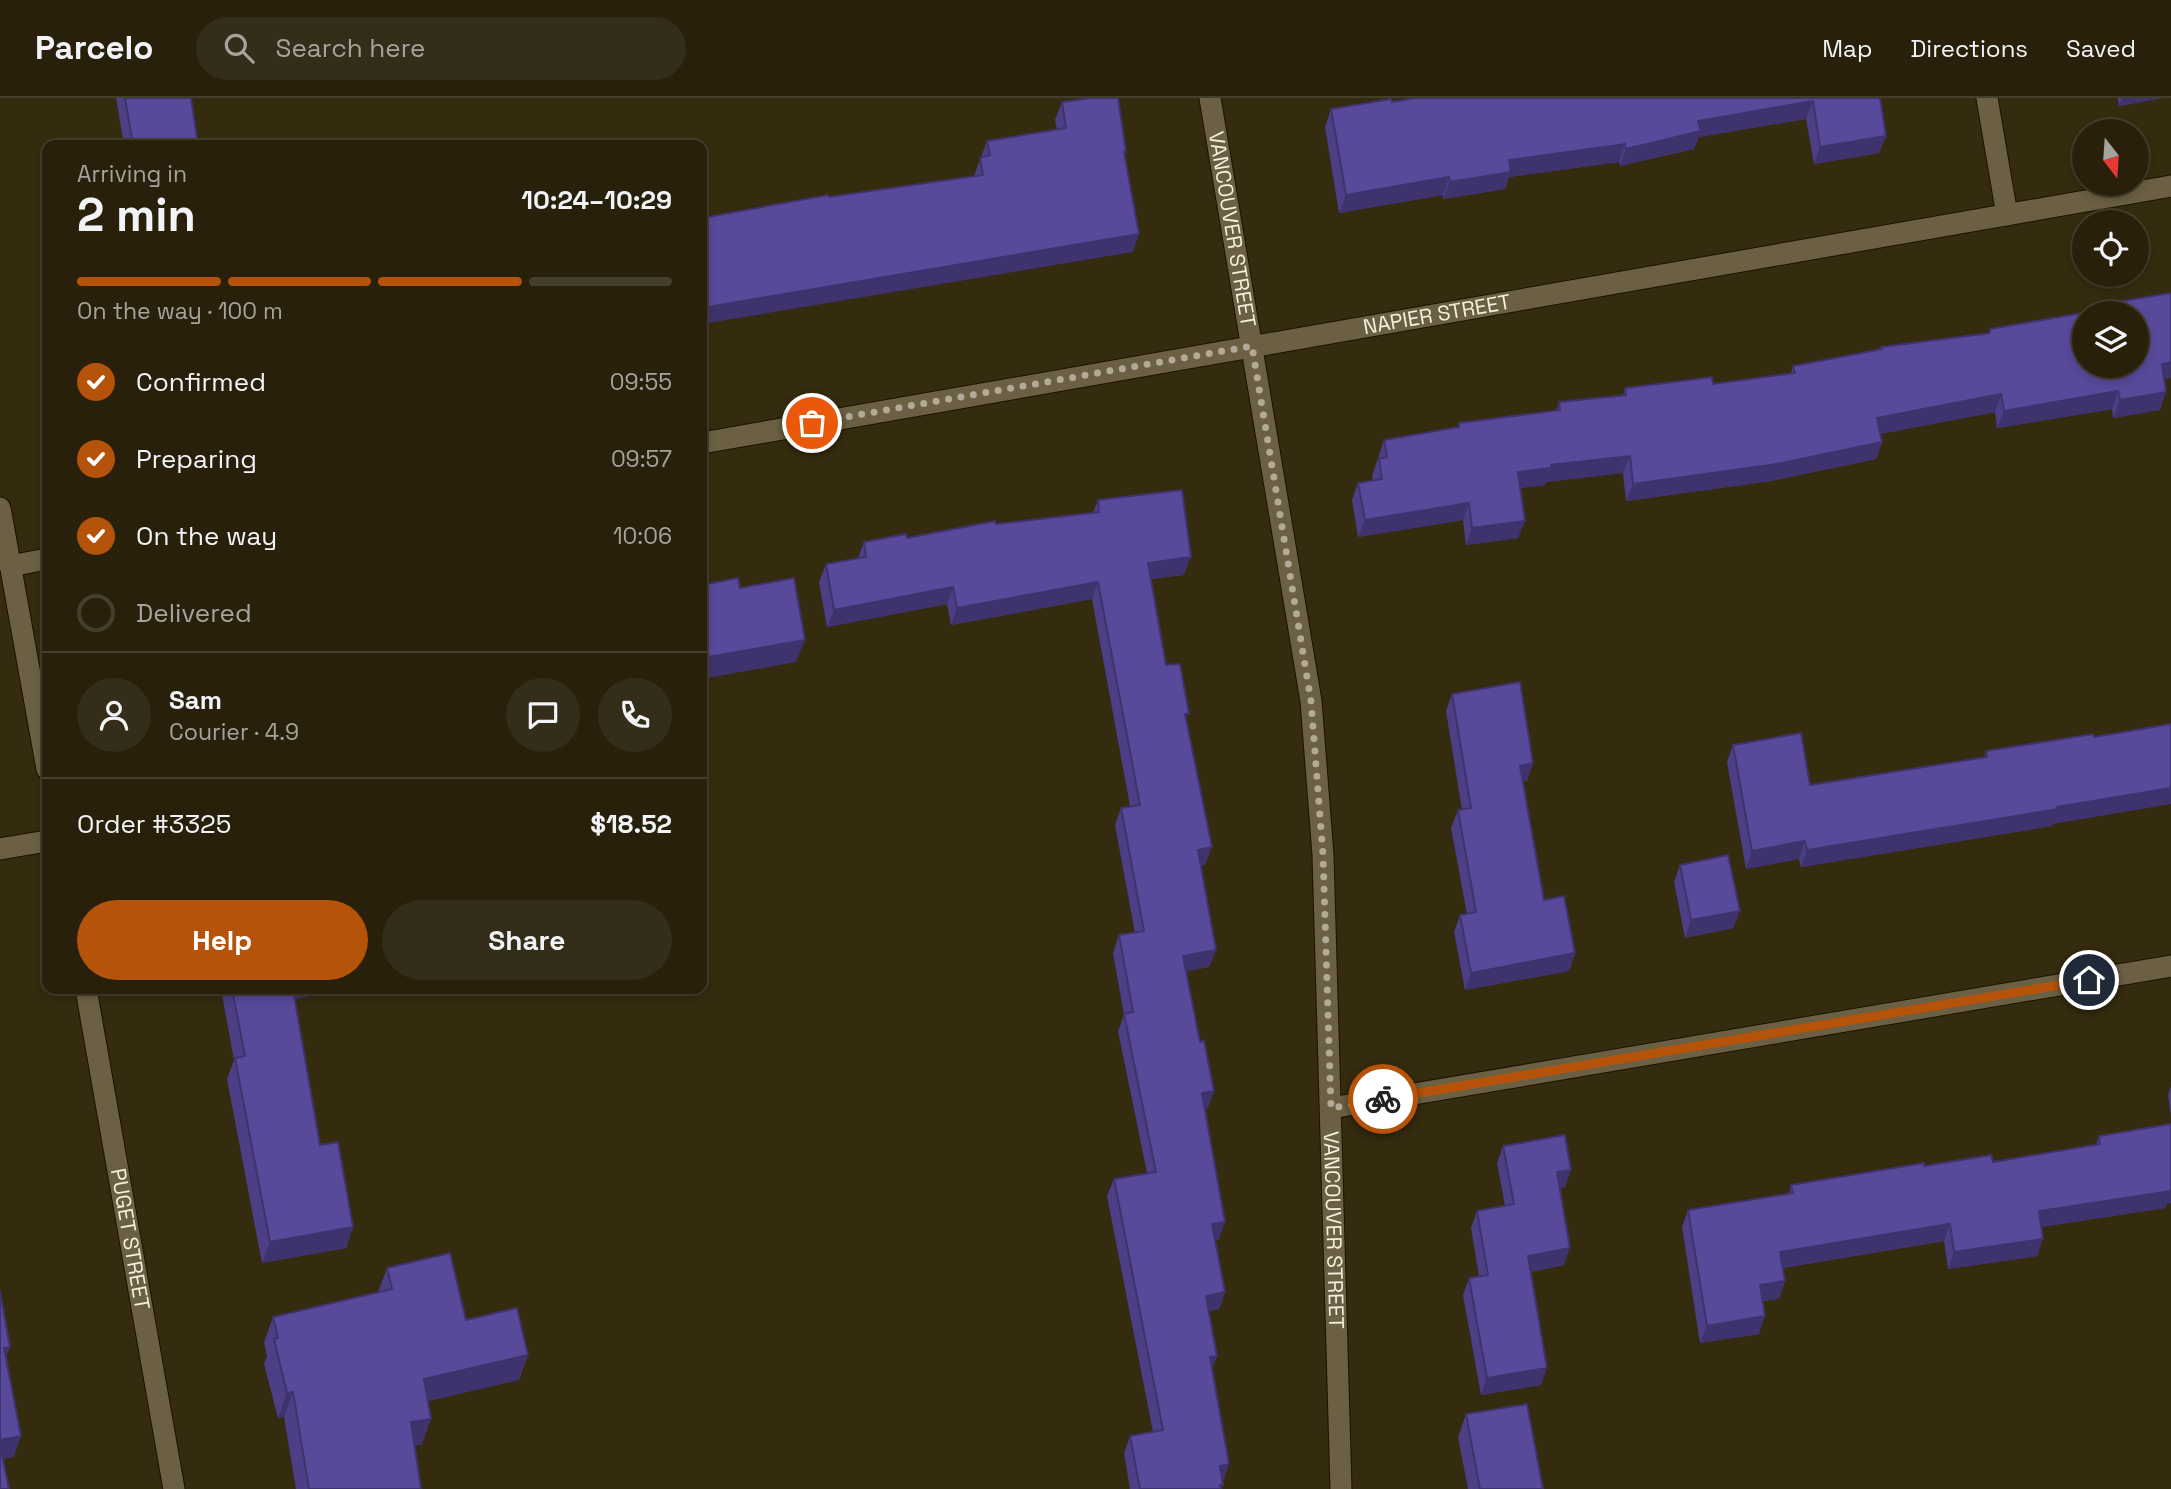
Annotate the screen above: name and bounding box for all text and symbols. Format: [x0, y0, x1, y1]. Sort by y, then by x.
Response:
search box [196, 17, 686, 80]
text: Parcelo [35, 27, 154, 69]
icon: search [220, 29, 258, 67]
text: Search here [276, 31, 425, 65]
text: Map [1822, 33, 1872, 64]
text: Directions [1910, 33, 2028, 64]
text: Saved [2066, 33, 2136, 64]
north arrow [2072, 119, 2149, 196]
map controls [2072, 119, 2149, 378]
street label: VANCOUVER STREET [1203, 129, 1262, 329]
text: Arriving in [77, 159, 187, 189]
text: 10:24–10:29 [521, 183, 672, 217]
text: 2 min [77, 186, 196, 244]
button: locate [2072, 210, 2149, 287]
street label: NAPIER STREET [1361, 288, 1513, 340]
text: On the way · 100 m [77, 296, 283, 326]
button: layers [2072, 301, 2149, 378]
icon: check [77, 363, 115, 401]
text: Confirmed [136, 365, 266, 399]
text: 09:55 [610, 367, 672, 397]
pin [782, 393, 842, 453]
icon: bag [793, 404, 831, 442]
icon: check [77, 440, 115, 478]
text: Preparing [136, 442, 257, 476]
text: 09:57 [611, 444, 672, 474]
icon: check [77, 517, 115, 555]
text: On the way [136, 519, 277, 553]
text: 10:06 [613, 521, 672, 551]
text: Delivered [136, 596, 252, 630]
button: person [77, 678, 151, 752]
button: chat [506, 678, 580, 752]
button: phone [598, 678, 672, 752]
text: Sam [169, 683, 222, 717]
text: Courier · 4.9 [169, 717, 299, 747]
text: Order #3325 [77, 807, 231, 841]
text: $18.52 [590, 807, 672, 841]
button: Help [77, 900, 368, 980]
button: Share [382, 900, 672, 980]
pin [2059, 950, 2119, 1010]
icon: home [2070, 961, 2108, 999]
courier [1348, 1064, 1418, 1134]
icon: bike [1364, 1080, 1402, 1118]
street label: VANCOUVER STREET [1318, 1131, 1350, 1329]
street label: PUGET STREET [105, 1166, 156, 1312]

